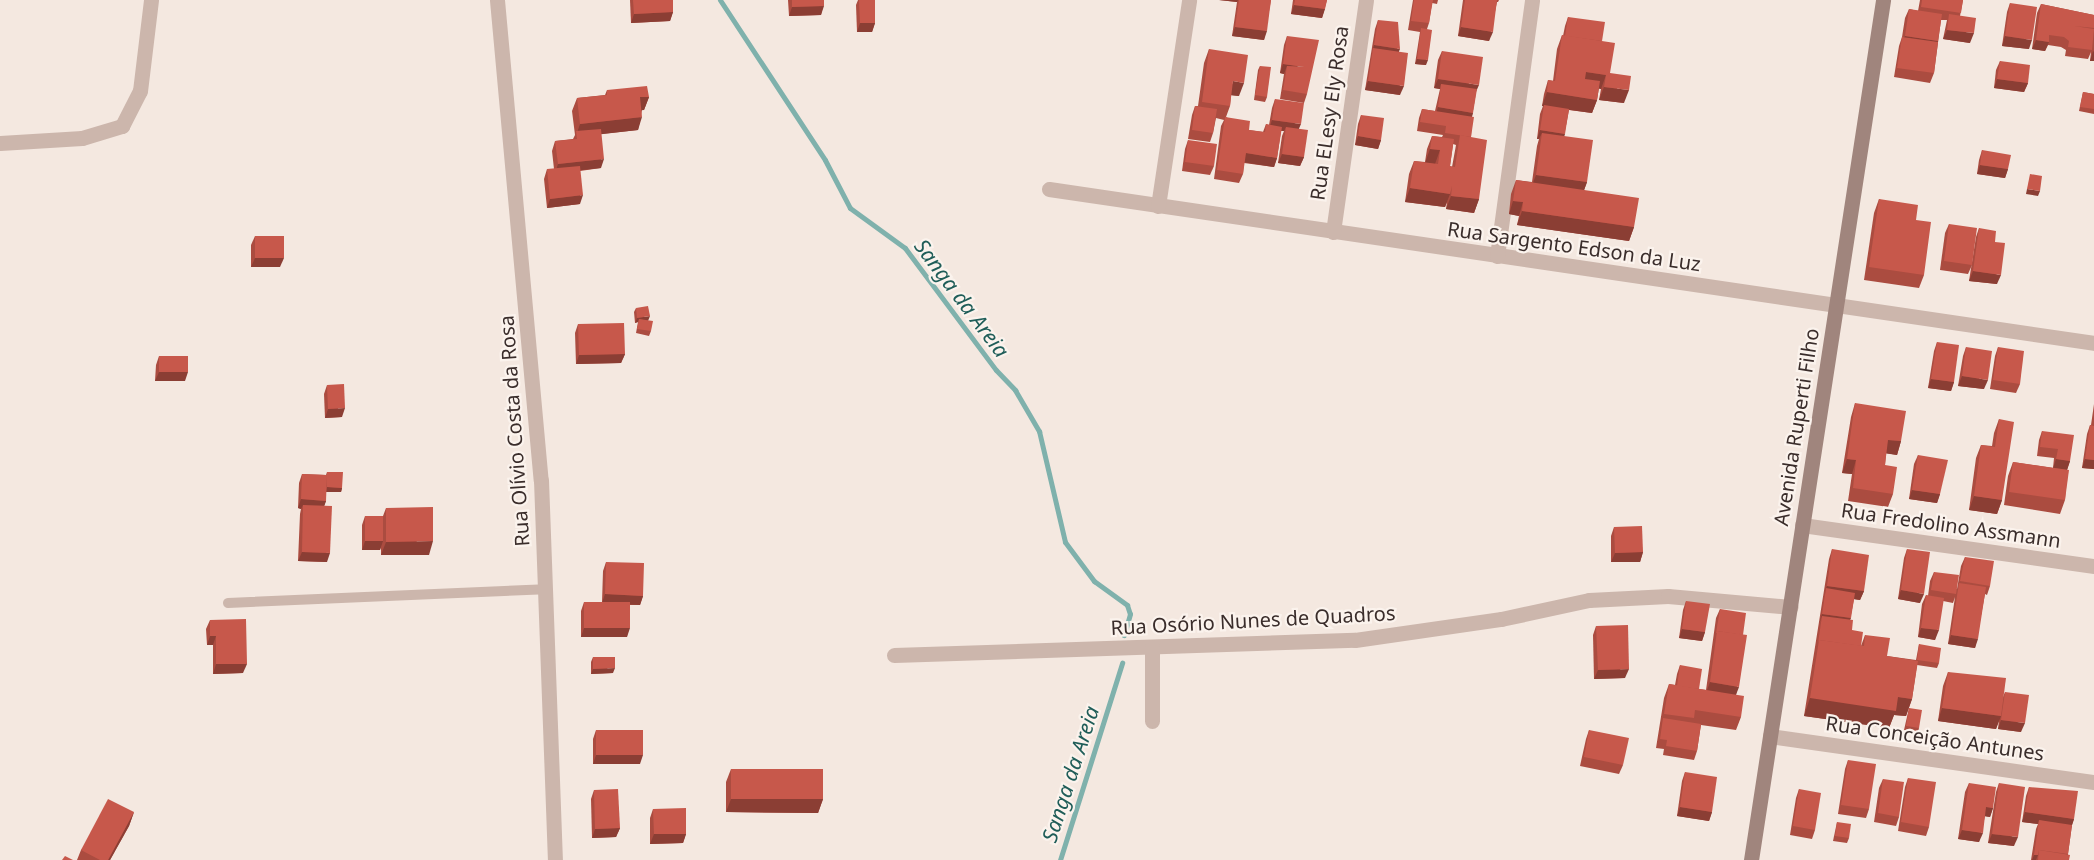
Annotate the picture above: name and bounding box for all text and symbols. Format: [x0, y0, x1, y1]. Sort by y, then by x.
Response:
street label: Rua ELesy Ely Rosa [1305, 24, 1353, 202]
street label: Rua Sargento Edson da Luz [1446, 216, 1702, 276]
water label: Sanga da Areia [909, 234, 1015, 362]
street label: Rua Olívio Costa da Rosa [494, 315, 534, 547]
street label: Avenida Ruperti Filho [1769, 326, 1823, 528]
street label: Rua Fredolino Assmann [1840, 498, 2062, 552]
street label: Rua Osório Nunes de Quadros [1110, 601, 1396, 639]
water label: Sanga da Areia [1036, 703, 1104, 845]
street label: Rua Conceição Antunes [1824, 711, 2046, 765]

